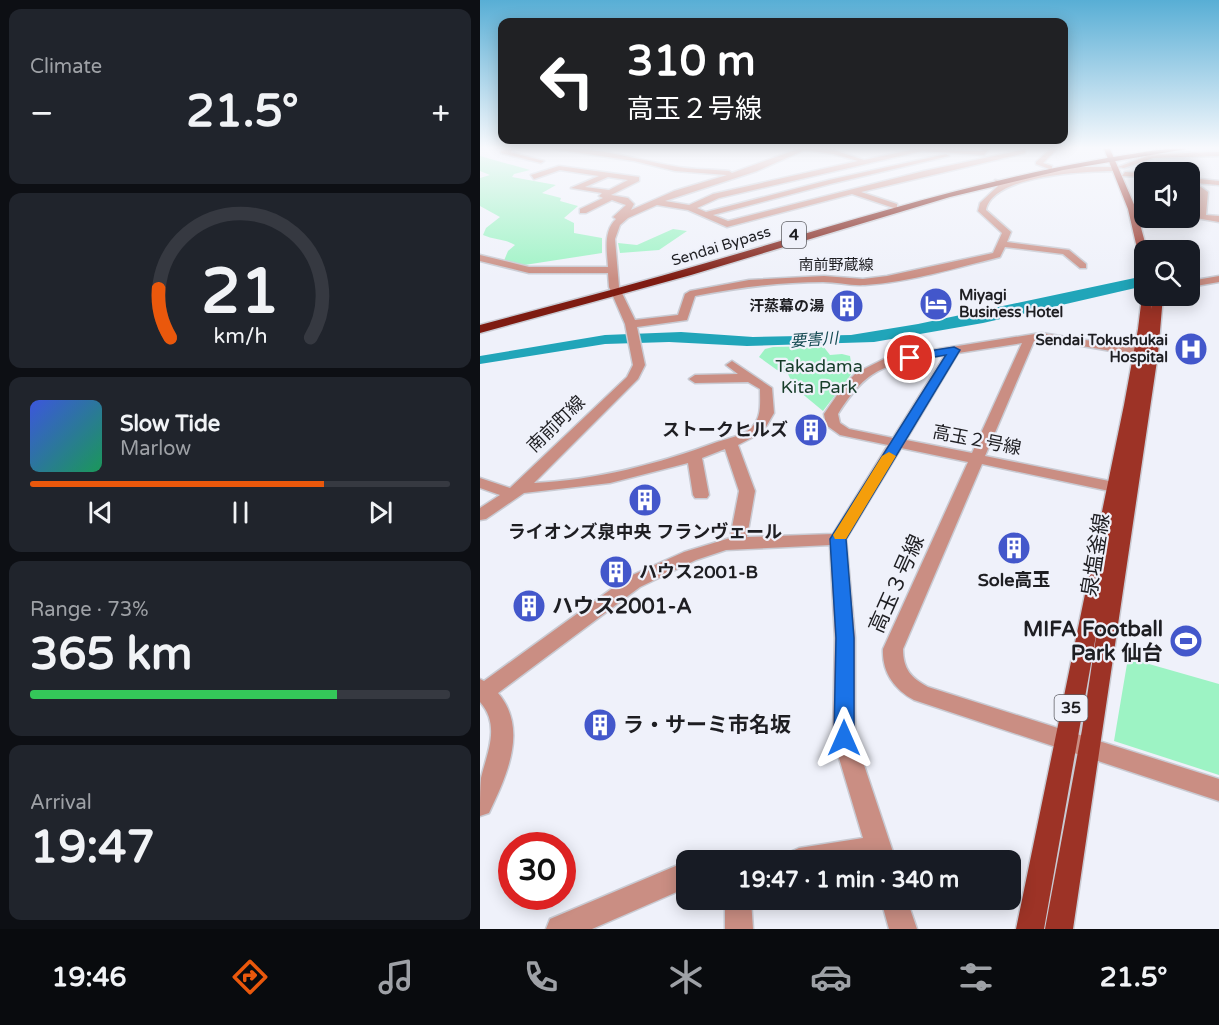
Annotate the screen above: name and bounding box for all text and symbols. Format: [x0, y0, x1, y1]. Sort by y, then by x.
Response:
text: 310 m [627, 36, 756, 87]
icon: left [528, 42, 606, 120]
text: Climate [30, 55, 102, 79]
text: 21.5° [186, 85, 299, 139]
text: 高玉２号線 [627, 93, 762, 126]
text: − [30, 94, 54, 133]
text: + [431, 94, 450, 133]
map controls [1134, 162, 1200, 306]
button: sound [1134, 162, 1200, 228]
street label: Sendai Bypass [669, 222, 773, 270]
road number: 4 [782, 222, 806, 248]
button: search [1134, 240, 1200, 306]
text: 21 [201, 255, 279, 330]
street label: 南前野蔵線 [798, 256, 874, 274]
hotel icon: Miyagi Business Hotel [918, 286, 954, 322]
place label: Miyagi Business Hotel [959, 286, 1063, 321]
building icon: 汗蒸幕の湯 [829, 288, 865, 324]
place label: 汗蒸幕の湯 [749, 297, 824, 315]
text: km/h [213, 323, 267, 349]
water label: 要害川 [789, 328, 841, 352]
place label: Sendai Tokushukai Hospital [1035, 331, 1168, 367]
hospital icon: Sendai Tokushukai Hospital [1173, 331, 1209, 367]
pin [884, 332, 935, 383]
icon: arrive [893, 341, 926, 374]
park label: Takadama Kita Park [775, 355, 863, 398]
street label: 南前町線 [522, 391, 590, 457]
text: Slow Tide [120, 411, 220, 437]
building icon: ストークヒルズ [793, 412, 829, 448]
place label: ストークヒルズ [662, 419, 788, 441]
street label: 高玉２号線 [931, 421, 1023, 459]
text: Marlow [120, 437, 191, 461]
building icon: ライオンズ泉中央 フランヴェール [627, 482, 663, 518]
icon: previous [84, 496, 117, 529]
icon: pause [224, 496, 257, 529]
icon: next [364, 496, 397, 529]
street label: 泉塩釜線 [1077, 512, 1115, 598]
place label: ライオンズ泉中央 フランヴェール [508, 521, 782, 543]
building icon: Sole高玉 [996, 530, 1032, 566]
street label: 高玉３号線 [864, 531, 930, 637]
building icon: ハウス2001-B [598, 554, 634, 590]
place label: ハウス2001-B [639, 561, 758, 583]
place label: Sole高玉 [978, 569, 1050, 591]
building icon: ハウス2001-A [511, 588, 547, 624]
place label: ハウス2001-A [552, 594, 692, 619]
text: Range · 73% [30, 598, 149, 622]
place label: MIFA Football Park 仙台 [1023, 617, 1163, 666]
sports icon: MIFA Football Park 仙台 [1168, 623, 1204, 659]
text: 365 km [30, 628, 192, 682]
road number: 35 [1054, 695, 1088, 721]
position arrow [812, 706, 876, 770]
building icon: ラ・サーミ市名坂 [582, 707, 618, 743]
place label: ラ・サーミ市名坂 [623, 713, 791, 738]
text: Arrival [30, 791, 92, 815]
text: 19:47 [30, 821, 155, 875]
speed limit sign: 30 [498, 832, 576, 910]
text: 19:47 · 1 min · 340 m [738, 867, 959, 893]
icon: directions [229, 956, 271, 998]
icon: music [375, 956, 417, 998]
icon: phone [520, 956, 562, 998]
icon: climate [665, 956, 707, 998]
icon: car [810, 956, 852, 998]
icon: filters [955, 956, 997, 998]
text: 19:46 [52, 961, 126, 994]
text: 21.5° [1100, 961, 1167, 994]

